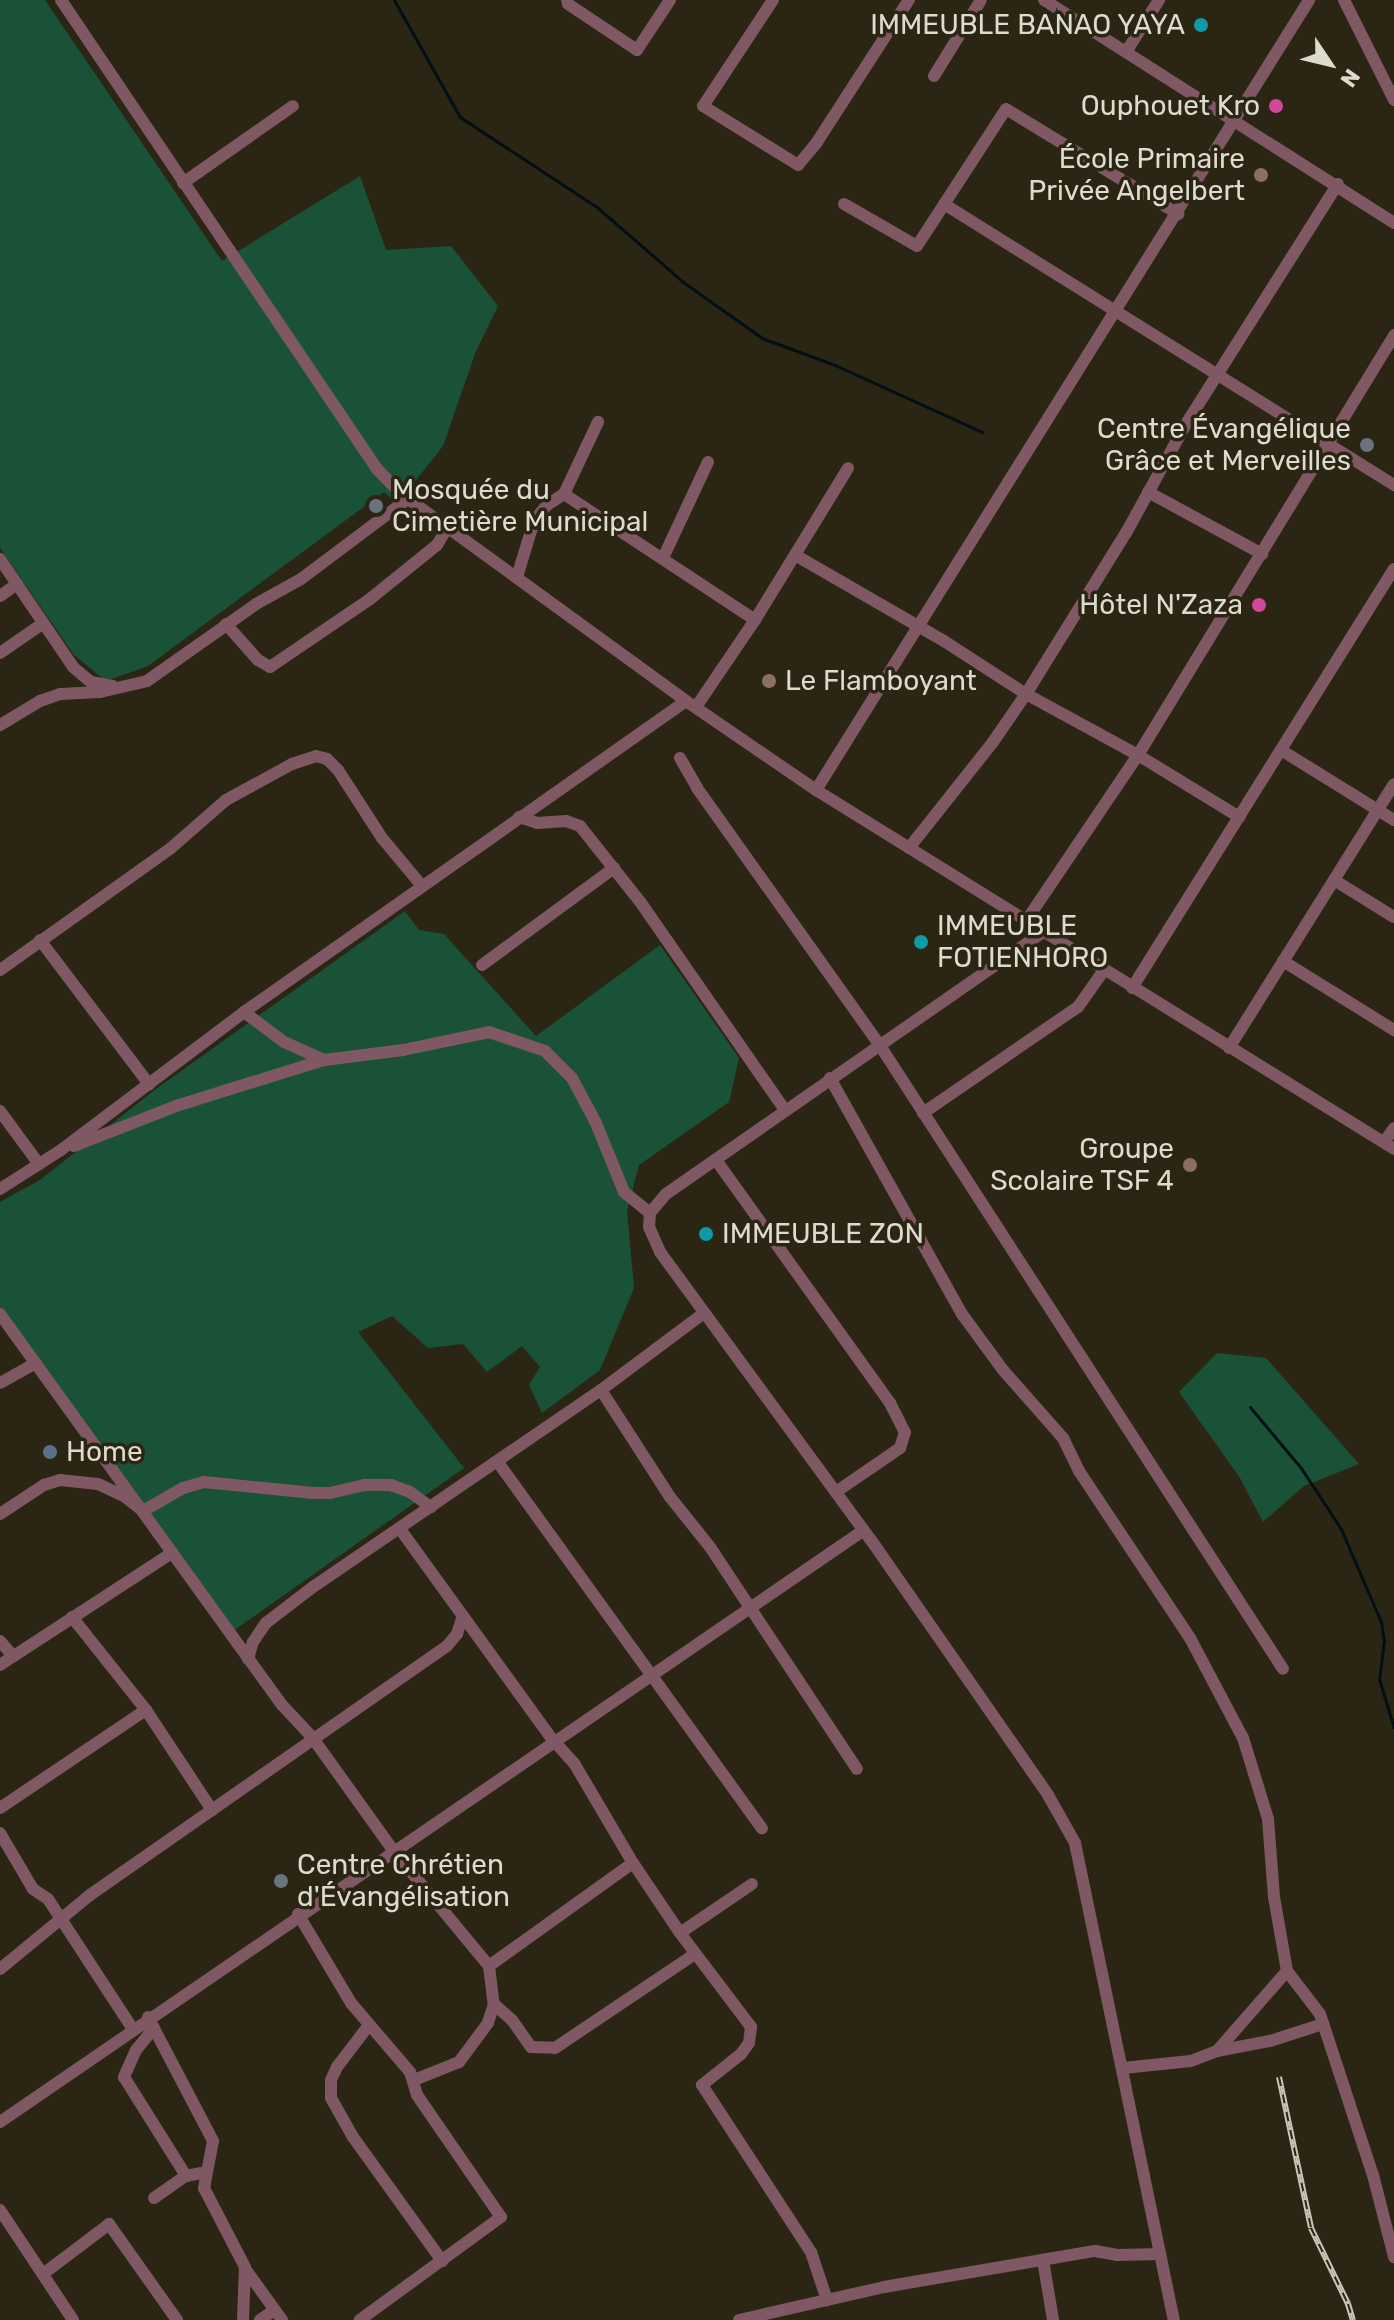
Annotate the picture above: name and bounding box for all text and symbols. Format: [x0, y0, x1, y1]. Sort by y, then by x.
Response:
place label: IMMEUBLE BANAO YAYA [869, 8, 1185, 42]
marker: IMMEUBLE BANAO YAYA [1192, 16, 1210, 34]
north arrow [1290, 24, 1370, 104]
text: N [1334, 64, 1366, 92]
place label: Ouphouet Kro [1081, 89, 1260, 123]
marker: Ouphouet Kro [1267, 97, 1285, 115]
place label: École Primaire Privée Angelbert [1028, 142, 1245, 208]
marker: École Primaire Privée Angelbert [1252, 166, 1270, 184]
place label: Centre Évangélique Grâce et Merveilles [1097, 412, 1351, 478]
marker: Centre Évangélique Grâce et Merveilles [1358, 436, 1376, 454]
place label: Mosquée du Cimetière Municipal [392, 473, 648, 539]
marker: Mosquée du Cimetière Municipal [367, 497, 385, 515]
place label: Hôtel N'Zaza [1079, 588, 1243, 622]
marker: Hôtel N'Zaza [1250, 596, 1268, 614]
place label: Le Flamboyant [785, 664, 977, 698]
marker: Le Flamboyant [760, 672, 778, 690]
place label: IMMEUBLE FOTIENHORO [937, 909, 1108, 975]
marker: IMMEUBLE FOTIENHORO [912, 933, 930, 951]
place label: Groupe Scolaire TSF 4 [989, 1132, 1174, 1198]
marker: Groupe Scolaire TSF 4 [1181, 1156, 1199, 1174]
place label: IMMEUBLE ZON [722, 1217, 924, 1251]
marker: IMMEUBLE ZON [697, 1225, 715, 1243]
place label: Home [66, 1435, 143, 1469]
marker: Home [41, 1443, 59, 1461]
place label: Centre Chrétien d'Évangélisation [297, 1848, 510, 1914]
marker: Centre Chrétien d'Évangélisation [272, 1872, 290, 1890]

